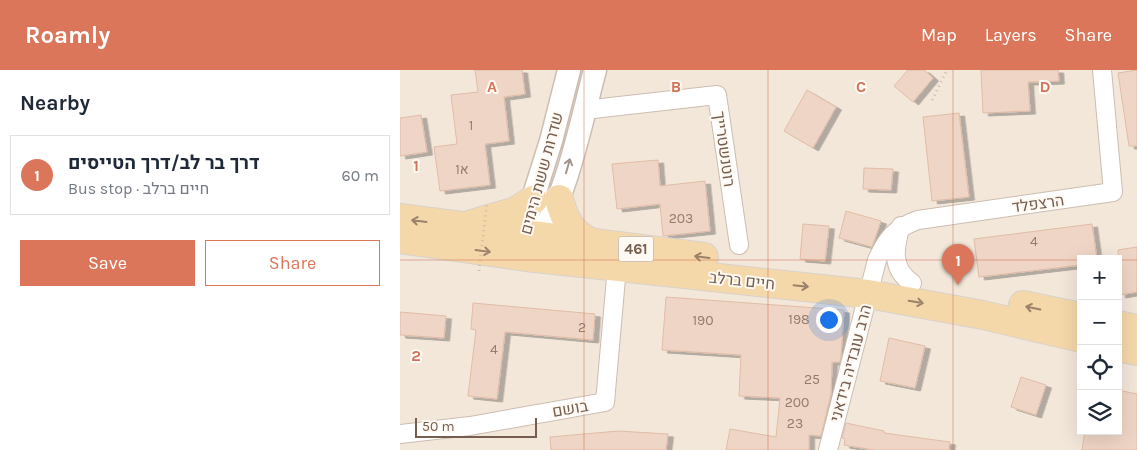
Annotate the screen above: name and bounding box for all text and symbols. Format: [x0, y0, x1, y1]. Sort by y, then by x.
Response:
text: Roamly [25, 21, 110, 49]
text: Map [921, 24, 957, 46]
text: Layers [985, 24, 1037, 46]
text: Share [1065, 24, 1112, 46]
text: A [487, 77, 497, 96]
text: B [671, 77, 681, 96]
text: C [856, 77, 866, 96]
text: D [1040, 77, 1051, 96]
text: Nearby [20, 91, 90, 115]
street label: שדרות ששת הימים [516, 110, 567, 236]
street label: רוטנשטרייך [710, 110, 739, 188]
house number: 1 [469, 117, 473, 134]
text: דרך בר לב/דרך הטייסים [68, 152, 260, 174]
text: 1 [413, 156, 419, 175]
one-way arrow [564, 158, 573, 174]
house number: 1א [455, 161, 469, 178]
text: 1 [34, 166, 40, 185]
text: 60 m [342, 166, 379, 185]
text: Bus stop · חיים ברלב [68, 179, 209, 198]
street label: הרצפלד [1011, 190, 1065, 217]
house number: 203 [669, 210, 693, 227]
one-way arrow [412, 216, 428, 226]
house number: 4 [1030, 233, 1038, 250]
road number: 461 [618, 236, 654, 262]
button: Save [20, 240, 195, 286]
button: Share [205, 240, 380, 286]
pin: 1 [942, 244, 974, 285]
one-way arrow [475, 246, 491, 256]
one-way arrow [694, 252, 710, 262]
map controls [1077, 255, 1122, 435]
button: + [1077, 255, 1122, 300]
street label: חיים ברלב [708, 268, 776, 293]
one-way arrow [793, 281, 809, 291]
one-way arrow [908, 298, 924, 308]
button: − [1077, 300, 1122, 345]
street label: הרב עובדיה בידאני [826, 302, 875, 424]
one-way arrow [1025, 302, 1041, 312]
your location [816, 307, 842, 333]
house number: 198 [788, 311, 810, 328]
house number: 190 [692, 312, 714, 329]
house number: 2 [578, 319, 586, 336]
house number: 4 [490, 341, 498, 358]
button: locate [1077, 345, 1122, 390]
text: 2 [411, 346, 421, 365]
house number: 25 [804, 371, 820, 388]
button: layers [1077, 390, 1122, 435]
house number: 200 [785, 394, 809, 411]
street label: בושם [551, 396, 590, 421]
scale bar [415, 415, 538, 438]
house number: 23 [787, 415, 803, 432]
text: 50 m [422, 418, 455, 435]

